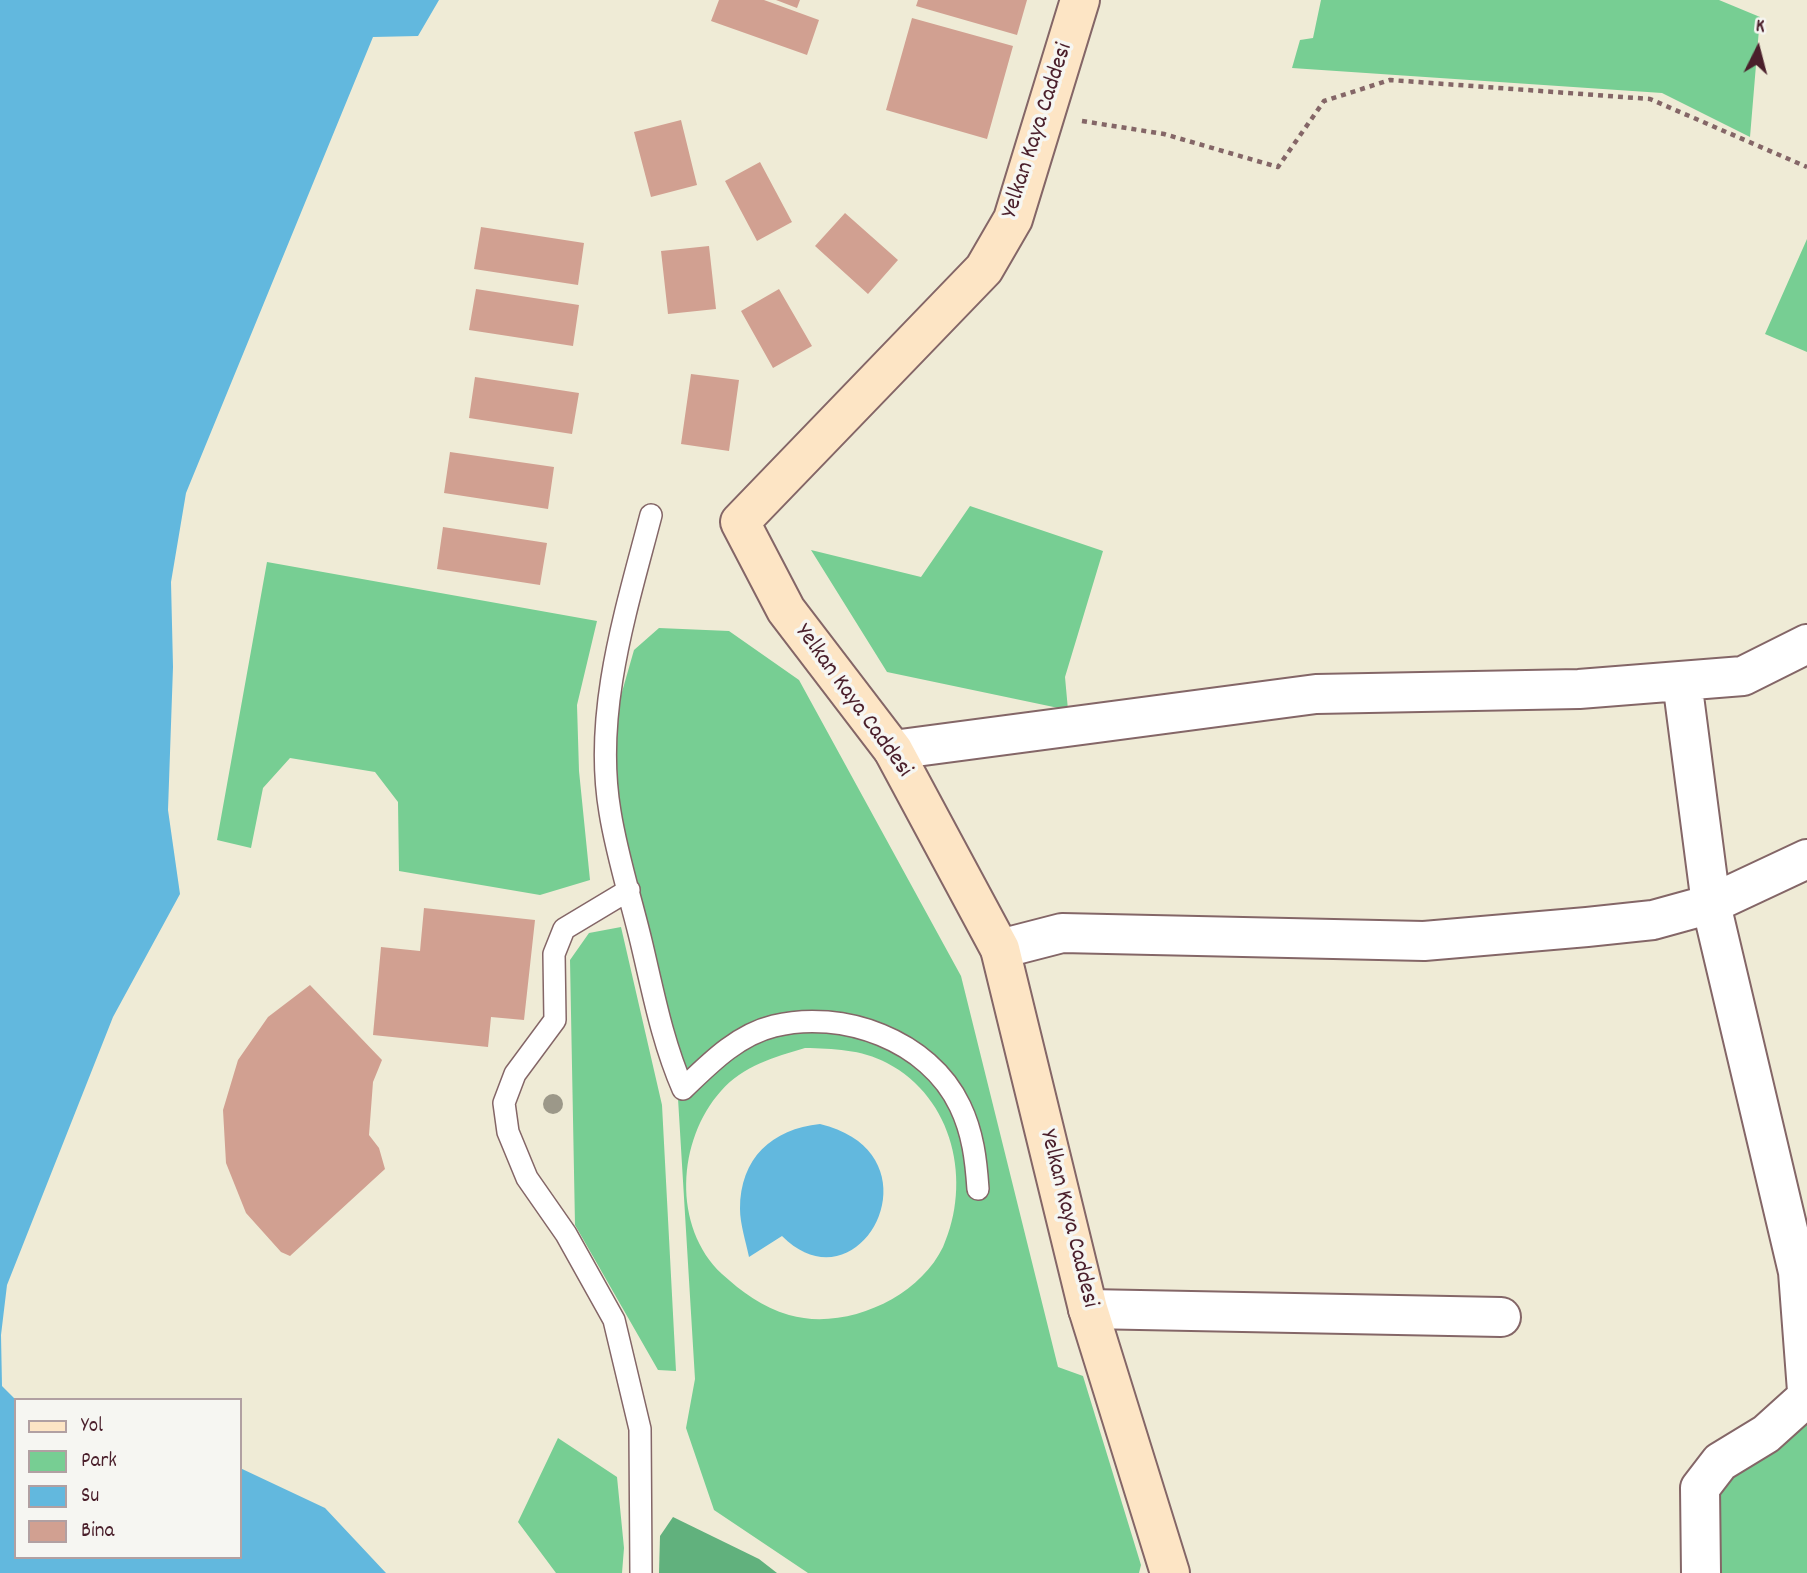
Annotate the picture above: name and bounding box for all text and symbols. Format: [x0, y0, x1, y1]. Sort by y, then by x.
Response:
north arrow [1723, 14, 1793, 84]
text: K [1754, 14, 1766, 42]
street label: Yelkan Kaya Caddesi [997, 40, 1081, 222]
street label: Yelkan Kaya Caddesi [787, 620, 917, 784]
street label: Yelkan Kaya Caddesi [1031, 1127, 1103, 1311]
legend [14, 1398, 242, 1559]
text: Yol [81, 1412, 103, 1442]
text: Park [81, 1447, 117, 1477]
text: Su [81, 1482, 99, 1512]
text: Bina [81, 1517, 114, 1547]

